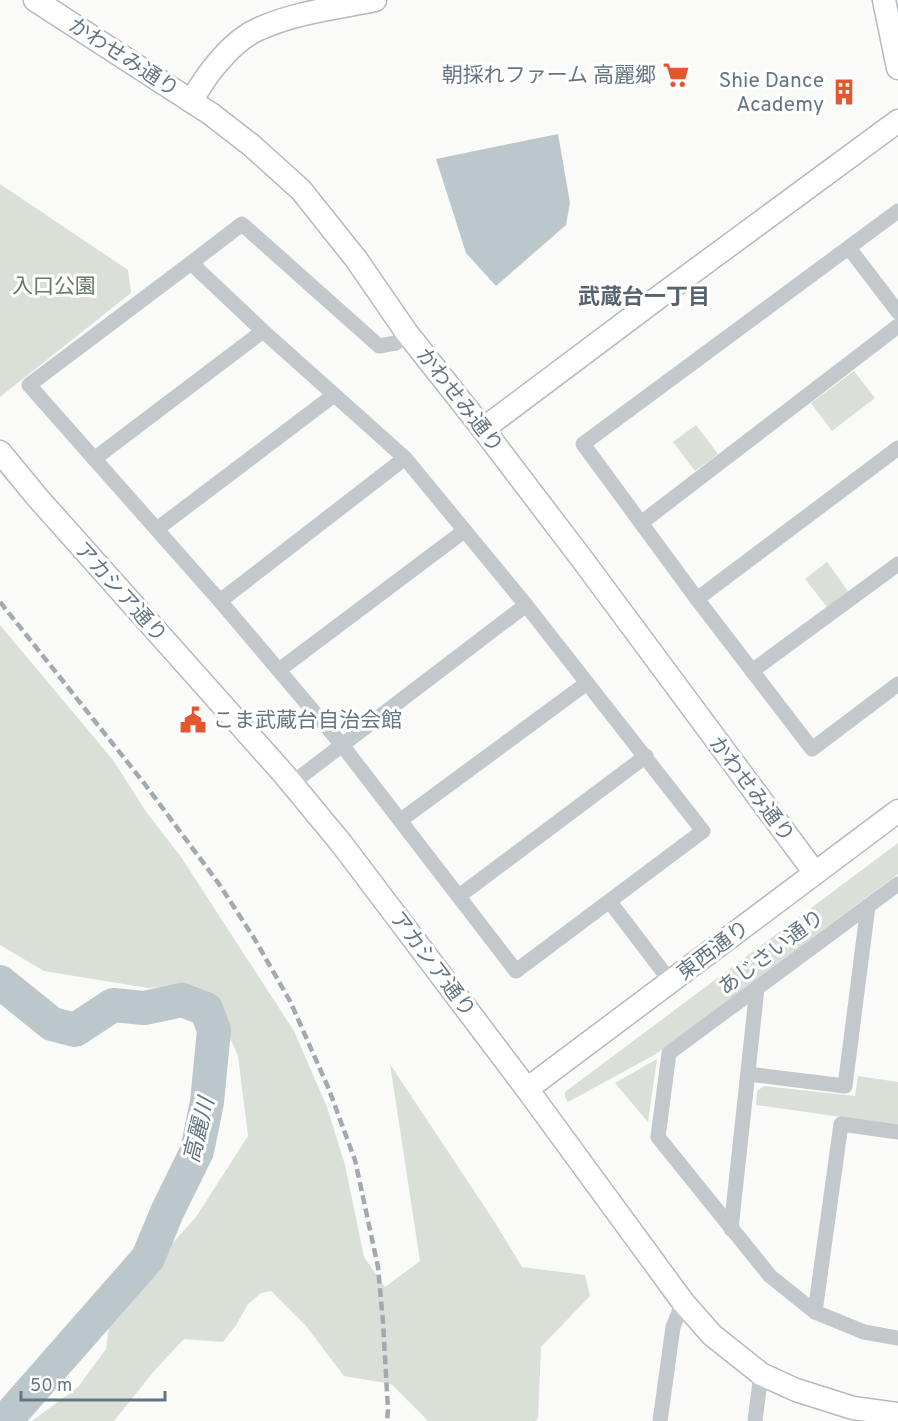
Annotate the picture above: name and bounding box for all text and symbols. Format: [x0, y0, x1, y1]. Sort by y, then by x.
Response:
street label: かわせみ通り [63, 13, 183, 104]
supermarket icon: 朝採れファーム 高麗郷 [661, 60, 691, 90]
place label: 朝採れファーム 高麗郷 [442, 63, 656, 90]
place label: Shie Dance Academy [719, 68, 824, 119]
building icon: Shie Dance Academy [829, 77, 859, 107]
park label: 入口公園 [12, 274, 96, 301]
district label: 武蔵台一丁目 [578, 285, 710, 312]
street label: かわせみ通り [409, 343, 508, 459]
street label: アカシア通り [68, 537, 172, 649]
public building icon: こま武蔵台自治会館 [178, 705, 208, 735]
place label: こま武蔵台自治会館 [213, 708, 402, 735]
street label: かわせみ通り [702, 731, 799, 848]
street label: あじさい通り [713, 905, 830, 1002]
street label: アカシア通り [383, 906, 480, 1023]
street label: 東西通り [672, 915, 756, 987]
water label: 高麗川 [179, 1093, 222, 1166]
scale bar [21, 1364, 165, 1402]
text: 50 m [30, 1375, 72, 1398]

